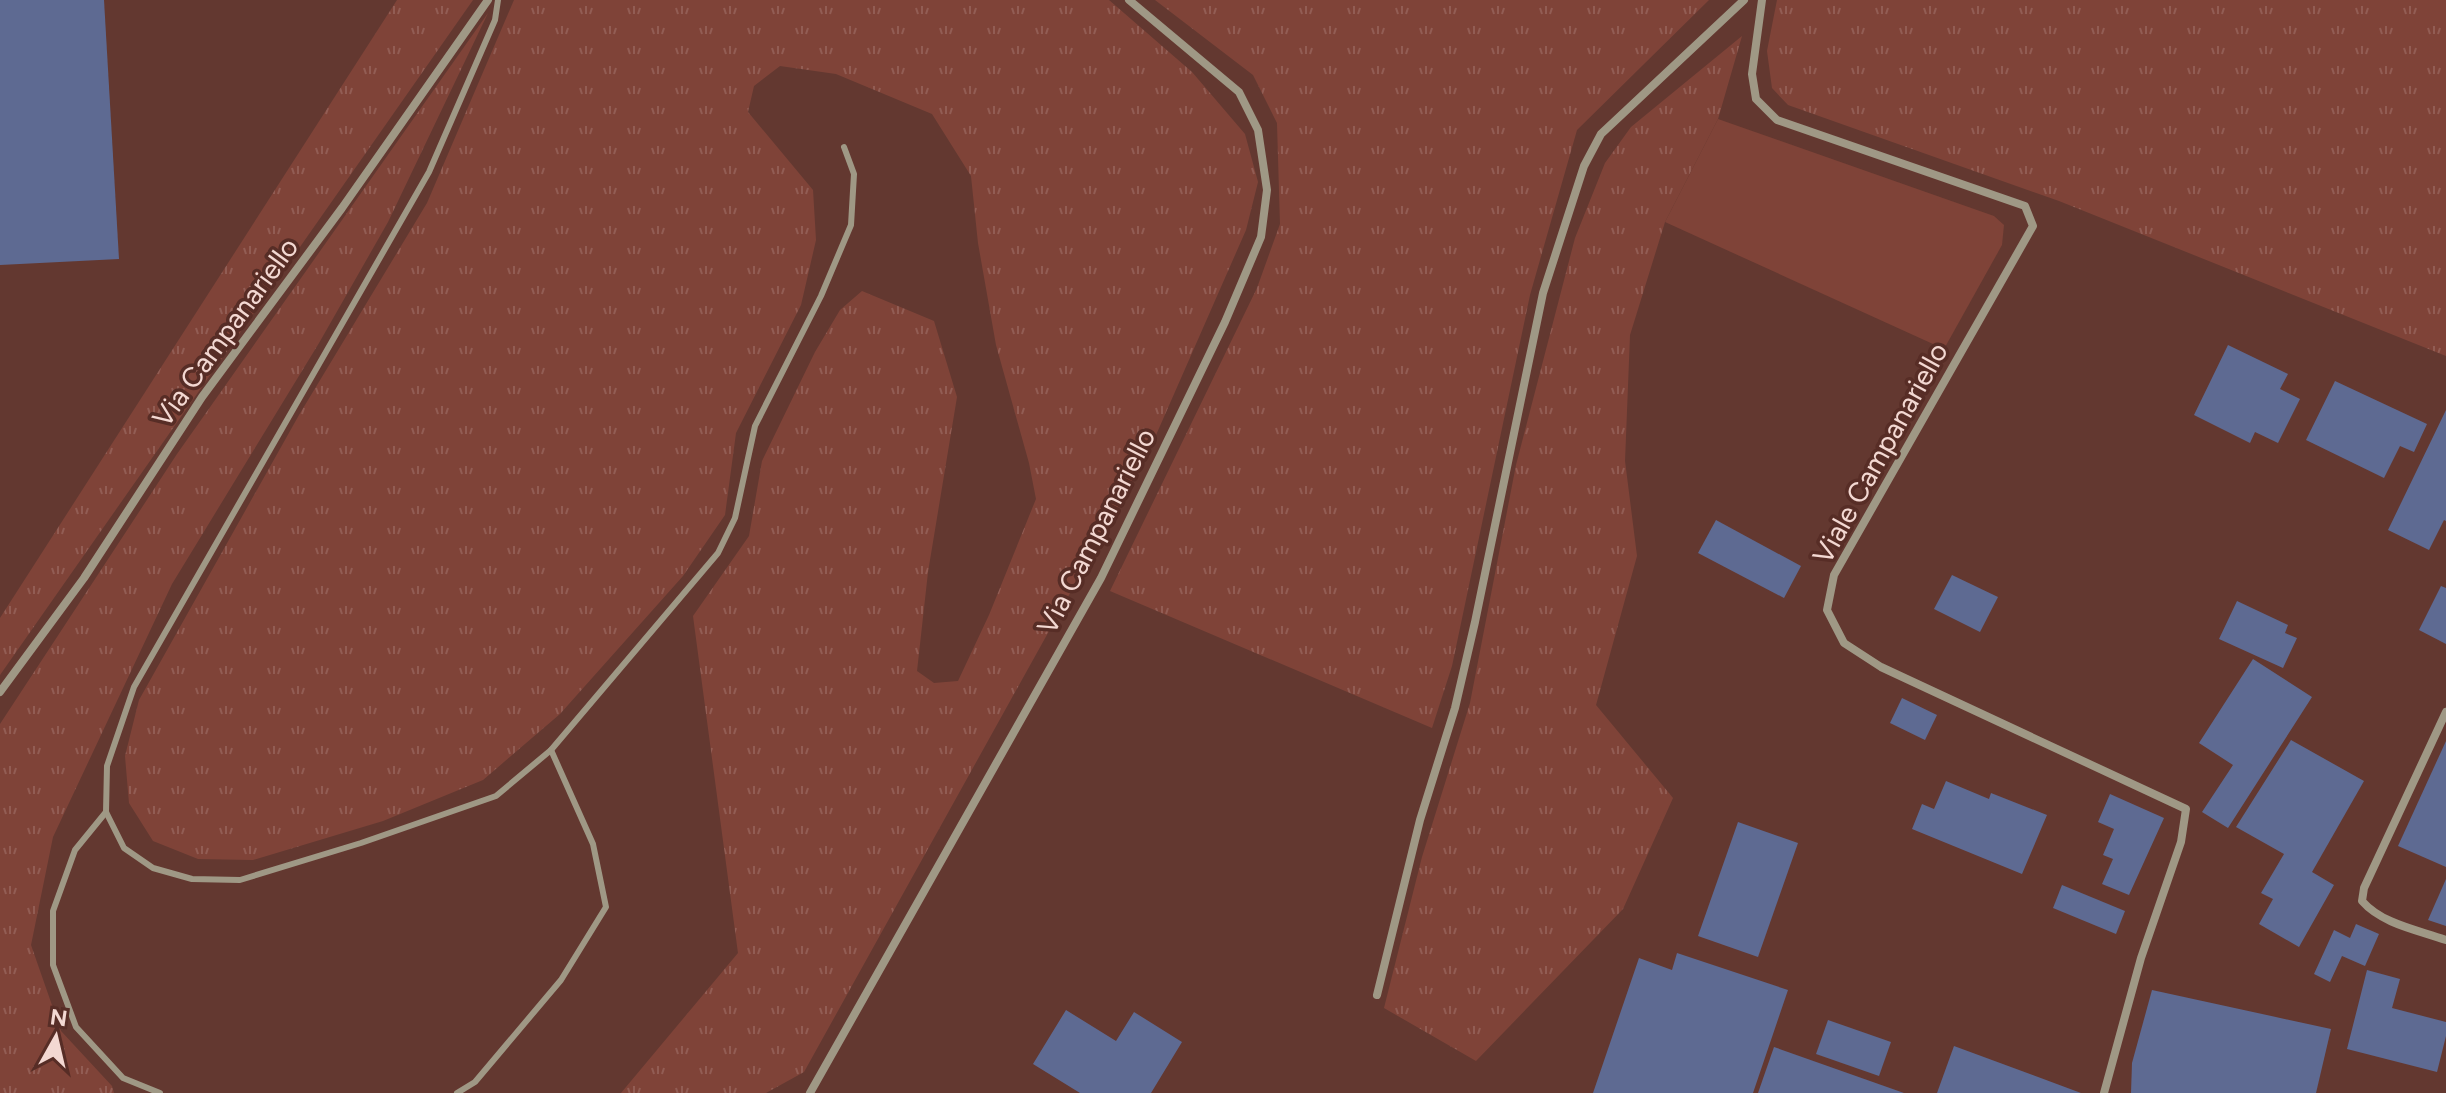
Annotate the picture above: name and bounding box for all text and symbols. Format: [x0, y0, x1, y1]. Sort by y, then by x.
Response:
street label: Via Campanariello [145, 231, 305, 433]
street label: Viale Campanariello [1805, 337, 1955, 569]
street label: Via Campanariello [1030, 423, 1162, 639]
north arrow [16, 997, 96, 1077]
text: N [48, 1003, 69, 1032]

